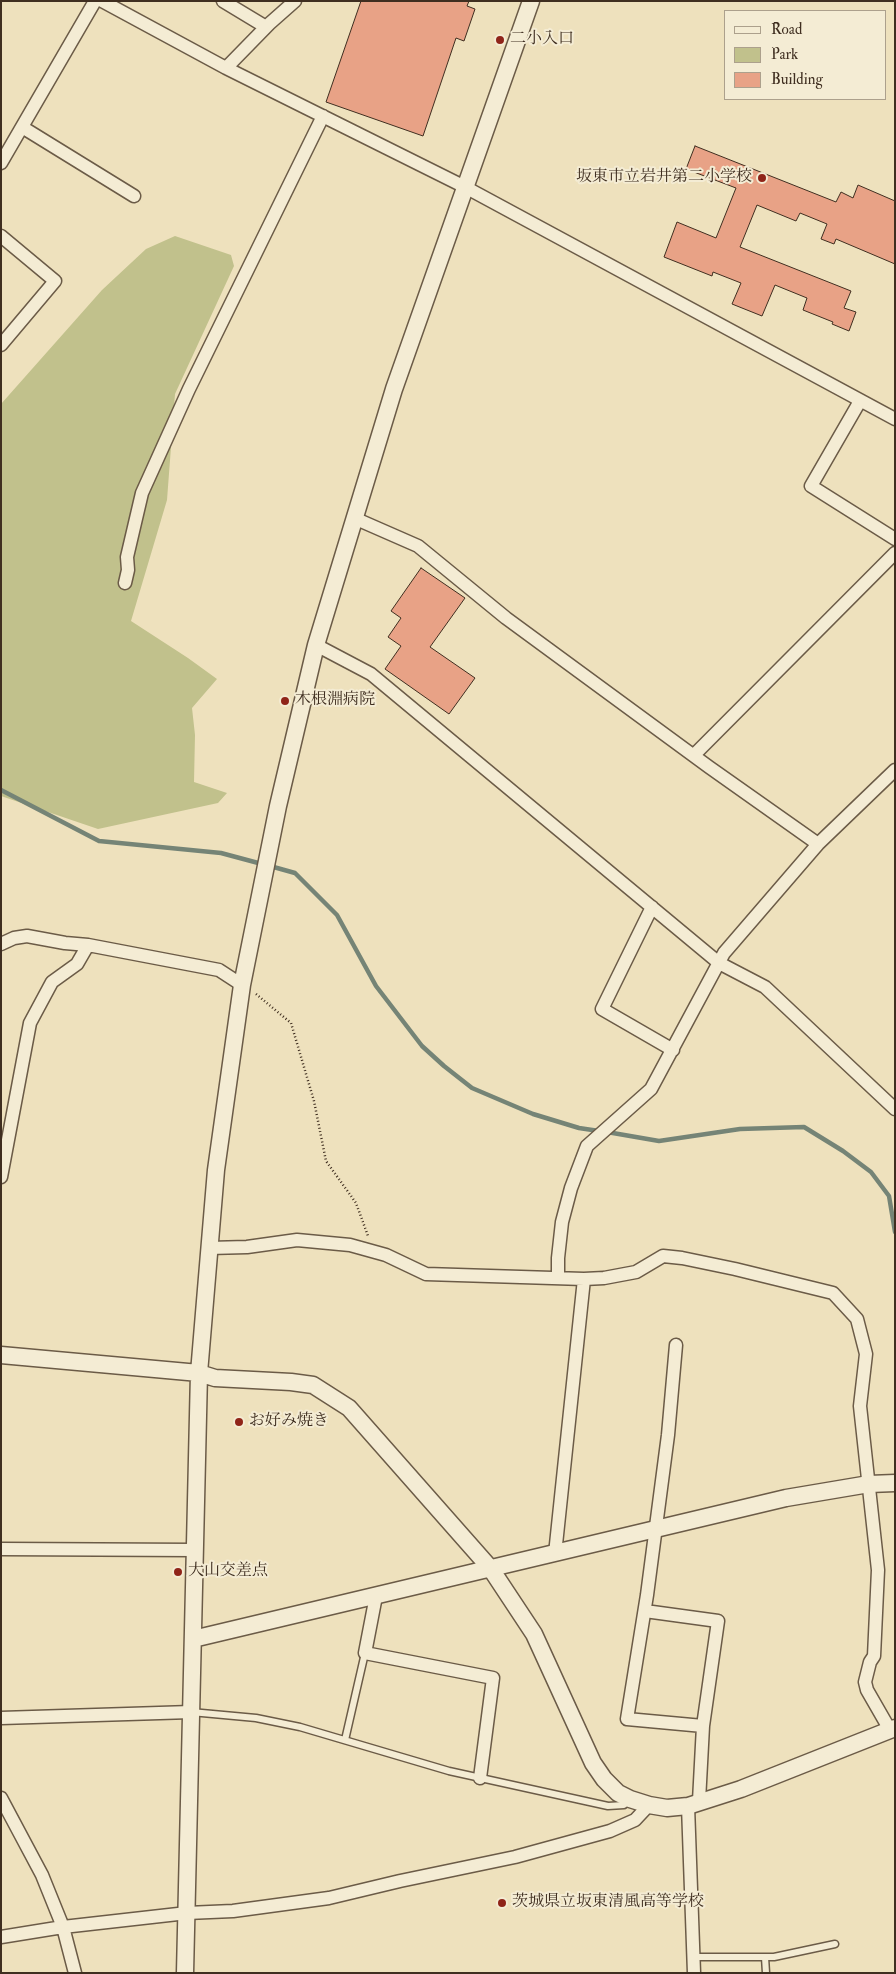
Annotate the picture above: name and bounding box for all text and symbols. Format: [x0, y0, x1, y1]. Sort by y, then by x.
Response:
legend [724, 10, 886, 100]
text: Road [771, 20, 802, 39]
place label: 二小入口 [510, 30, 574, 50]
marker: 二小入口 [494, 34, 506, 46]
text: Park [771, 45, 798, 64]
text: Building [771, 70, 823, 89]
place label: 坂東市立岩井第二小学校 [576, 168, 752, 188]
marker: 坂東市立岩井第二小学校 [756, 172, 768, 184]
place label: 木根淵病院 [295, 691, 375, 711]
marker: 木根淵病院 [279, 695, 291, 707]
place label: お好み焼き [249, 1412, 329, 1432]
marker: お好み焼き [233, 1416, 245, 1428]
place label: 大山交差点 [188, 1562, 268, 1582]
marker: 大山交差点 [172, 1566, 184, 1578]
place label: 茨城県立坂東清風高等学校 [512, 1893, 704, 1913]
marker: 茨城県立坂東清風高等学校 [496, 1897, 508, 1909]

